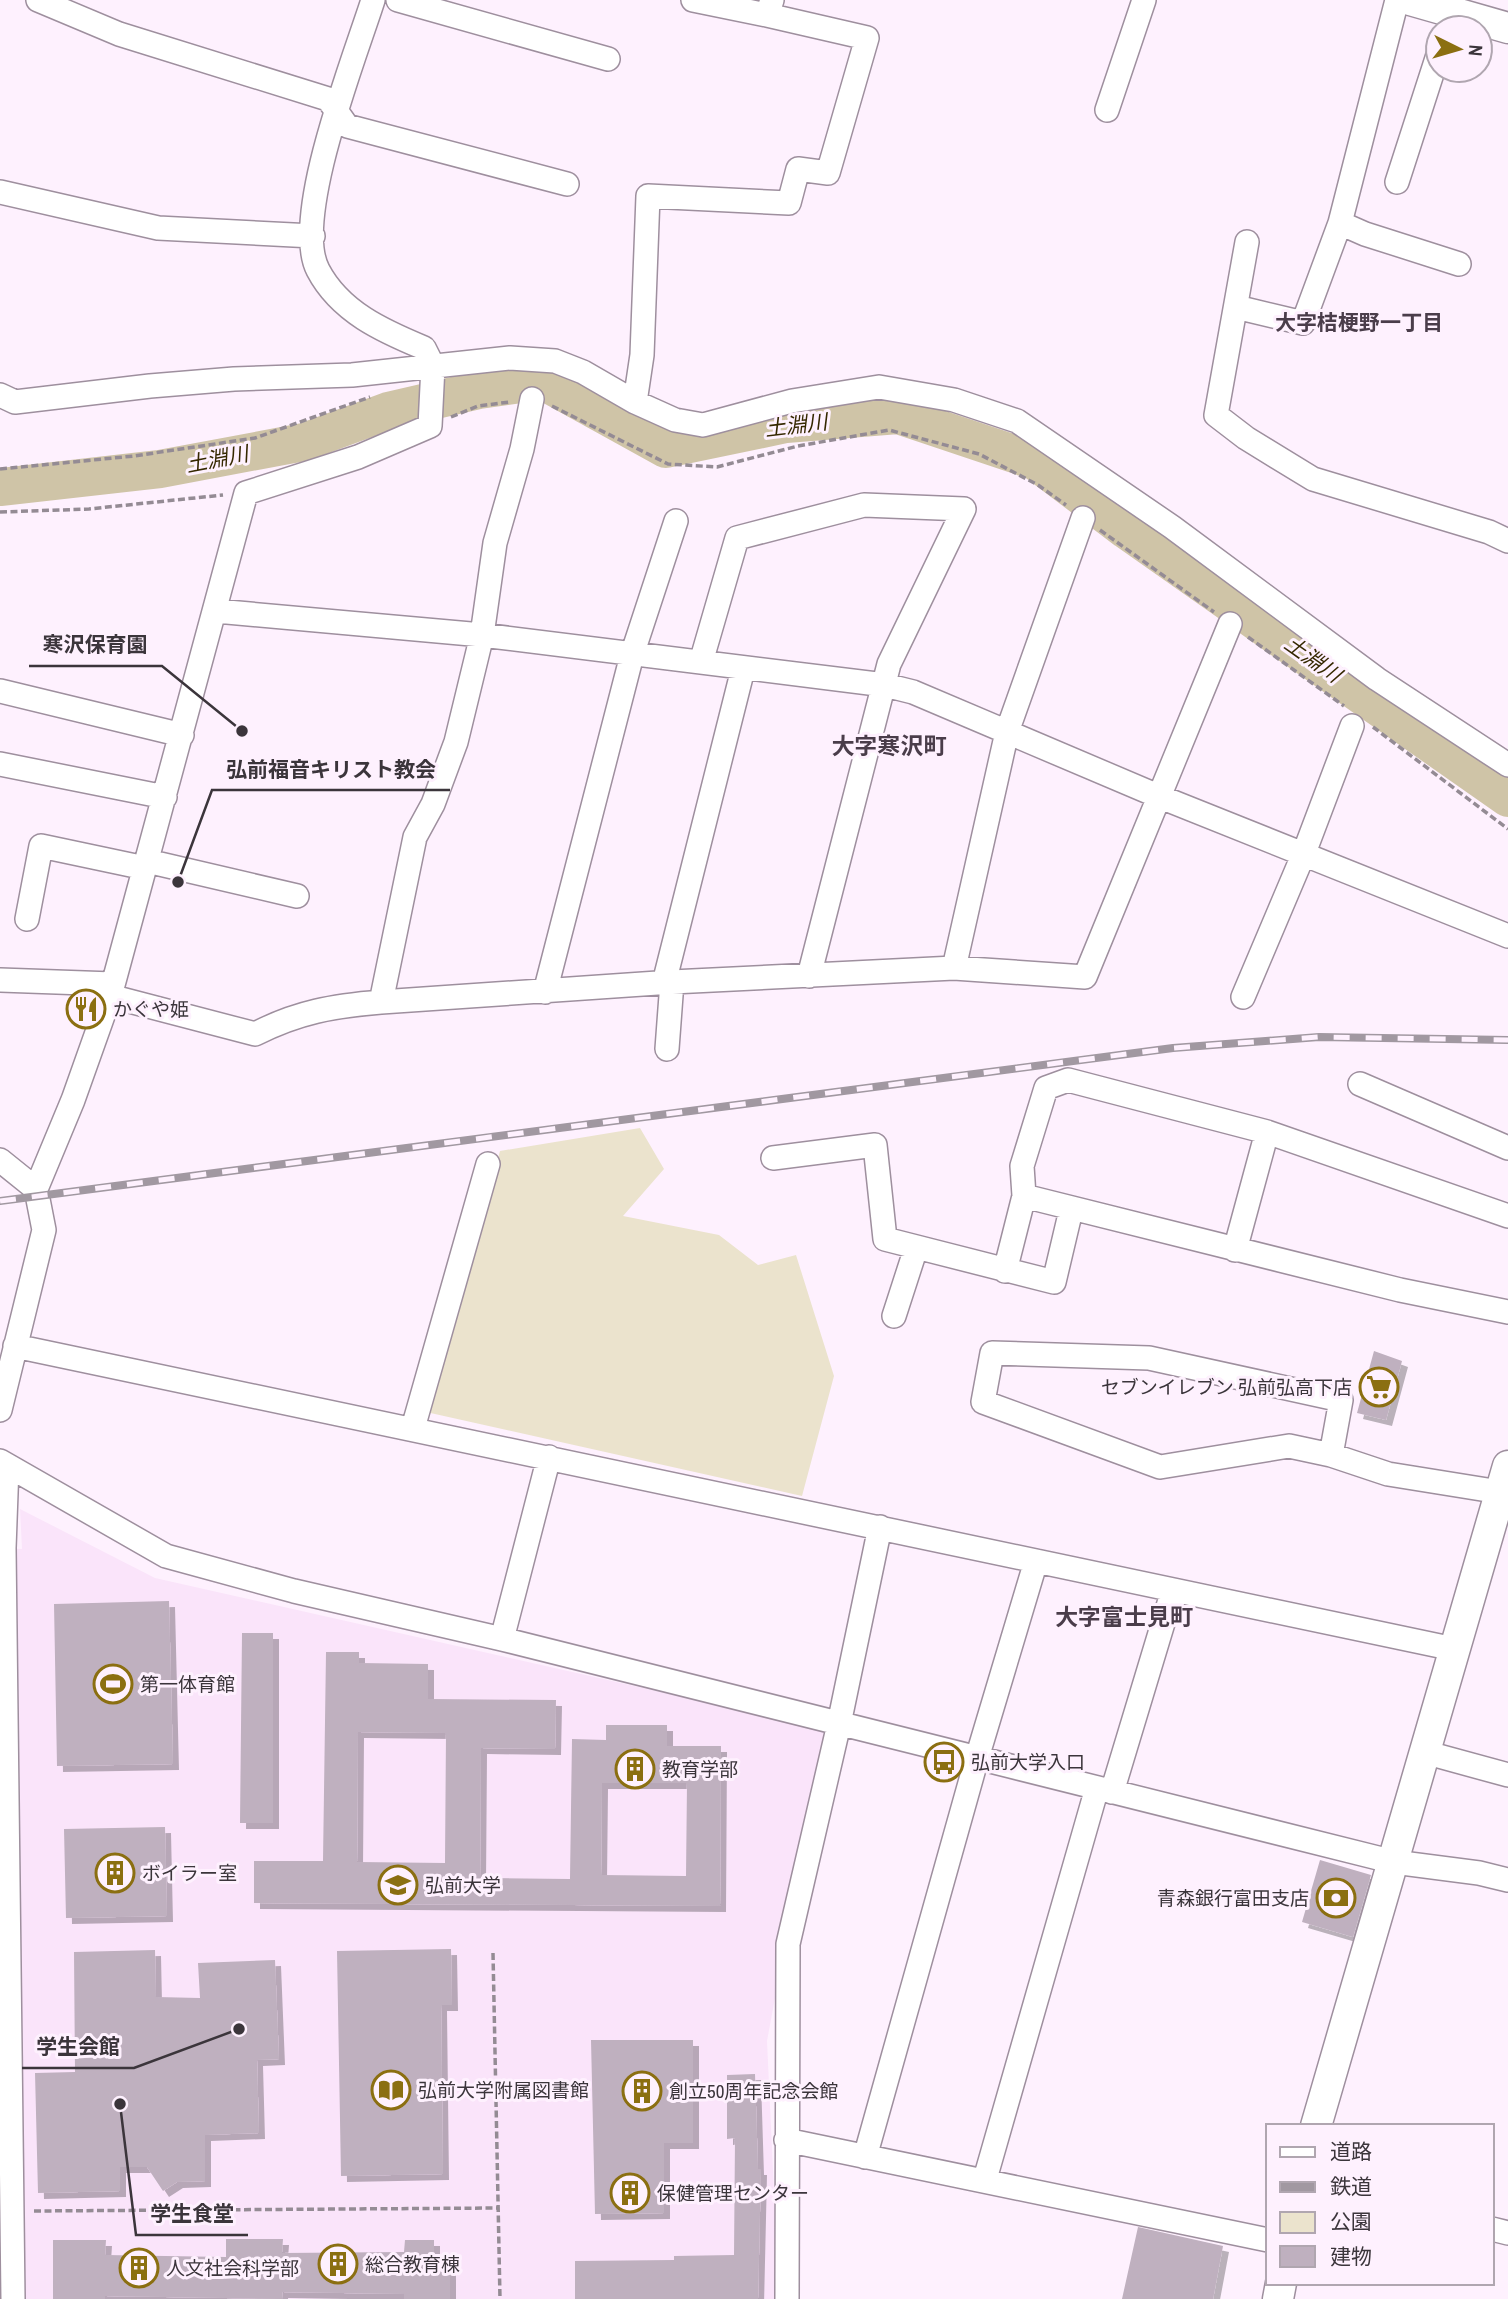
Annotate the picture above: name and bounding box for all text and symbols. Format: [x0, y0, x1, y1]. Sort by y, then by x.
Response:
north arrow [1424, 14, 1494, 84]
text: N [1462, 44, 1489, 57]
district label: 大字桔梗野一丁目 [1275, 308, 1443, 337]
water label: 土淵川 [763, 407, 831, 443]
water label: 土淵川 [183, 438, 253, 479]
callout: 寒沢保育園 [29, 624, 162, 666]
water label: 土淵川 [1279, 629, 1349, 690]
text: 寒沢保育園 [43, 630, 148, 659]
district label: 大字寒沢町 [832, 730, 947, 761]
callout: 弘前福音キリスト教会 [212, 748, 450, 790]
text: 弘前福音キリスト教会 [226, 755, 436, 784]
restaurant icon: かぐや姫 [65, 988, 107, 1030]
place label: かぐや姫 [113, 996, 189, 1022]
supermarket icon: セブンイレブン 弘前弘高下店 [1358, 1366, 1400, 1408]
place label: セブンイレブン 弘前弘高下店 [1101, 1374, 1352, 1400]
district label: 大字富士見町 [1055, 1601, 1193, 1632]
sports icon: 第一体育館 [92, 1663, 134, 1705]
place label: 第一体育館 [140, 1671, 235, 1697]
bus stop icon: 弘前大学入口 [923, 1741, 965, 1783]
building icon: 教育学部 [614, 1748, 656, 1790]
place label: 弘前大学入口 [971, 1749, 1085, 1775]
place label: 教育学部 [662, 1756, 738, 1782]
building icon: ボイラー室 [94, 1852, 136, 1894]
place label: ボイラー室 [142, 1860, 237, 1886]
school or university icon: 弘前大学 [377, 1864, 419, 1906]
place label: 弘前大学 [425, 1872, 501, 1898]
bank icon: 青森銀行富田支店 [1315, 1877, 1357, 1919]
place label: 青森銀行富田支店 [1157, 1885, 1309, 1911]
callout: 学生会館 [22, 2026, 134, 2068]
text: 学生会館 [36, 2032, 120, 2061]
library icon: 弘前大学附属図書館 [370, 2069, 412, 2111]
building icon: 創立50周年記念会館 [621, 2070, 663, 2112]
place label: 弘前大学附属図書館 [418, 2077, 589, 2103]
place label: 創立50周年記念会館 [669, 2078, 838, 2104]
legend [1266, 2124, 1494, 2285]
text: 道路 [1330, 2137, 1372, 2166]
building icon: 保健管理センター [609, 2172, 651, 2214]
text: 鉄道 [1330, 2172, 1372, 2201]
place label: 保健管理センター [657, 2180, 809, 2206]
callout: 学生食堂 [136, 2193, 248, 2235]
text: 学生食堂 [150, 2199, 234, 2228]
text: 公園 [1330, 2207, 1372, 2236]
text: 建物 [1330, 2242, 1372, 2271]
building icon: 総合教育棟 [317, 2243, 359, 2285]
building icon: 人文社会科学部 [118, 2247, 160, 2289]
place label: 総合教育棟 [365, 2251, 460, 2277]
place label: 人文社会科学部 [166, 2255, 299, 2281]

